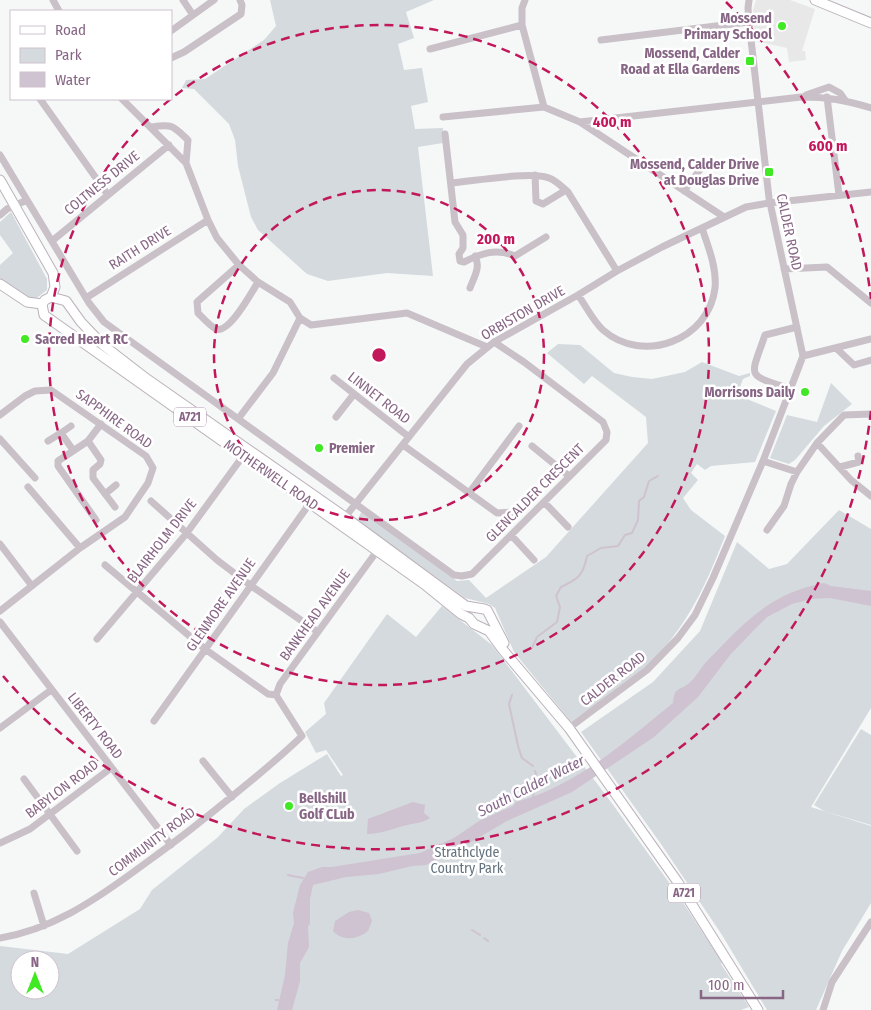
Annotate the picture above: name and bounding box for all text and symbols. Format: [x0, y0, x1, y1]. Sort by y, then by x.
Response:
legend [10, 10, 172, 100]
place label: Mossend Primary School [684, 10, 772, 43]
marker: Mossend Primary School [776, 20, 788, 32]
text: Road [55, 21, 86, 39]
place label: Mossend, Calder Road at Ella Gardens [621, 45, 741, 78]
text: Park [55, 46, 82, 64]
marker: Mossend, Calder Road at Ella Gardens [744, 55, 756, 67]
text: Water [55, 71, 91, 89]
text: 400 m [593, 113, 631, 131]
text: 600 m [809, 137, 847, 155]
street label: COLTNESS DRIVE [61, 147, 144, 219]
place label: Mossend, Calder Drive at Douglas Drive [630, 156, 759, 189]
marker: Mossend, Calder Drive at Douglas Drive [763, 166, 775, 178]
street label: CALDER ROAD [773, 192, 805, 272]
street label: RAITH DRIVE [106, 222, 175, 274]
text: 200 m [476, 230, 515, 248]
street label: ORBISTON DRIVE [478, 282, 568, 344]
place label: Sacred Heart RC [35, 331, 129, 348]
marker: Sacred Heart RC [19, 333, 31, 345]
centre of rings [370, 346, 388, 364]
street label: LINNET ROAD [344, 368, 414, 428]
place label: Morrisons Daily [704, 384, 795, 401]
street label: SAPPHIRE ROAD [73, 386, 155, 452]
marker: Morrisons Daily [799, 386, 811, 398]
road number: A721 [174, 408, 206, 427]
street label: MOTHERWELL ROAD [220, 436, 322, 514]
place label: Premier [329, 440, 376, 457]
street label: GLENCALDER CRESCENT [482, 440, 588, 546]
marker: Premier [313, 442, 325, 454]
street label: BLAIRHOLM DRIVE [124, 495, 200, 587]
street label: GLENMORE AVENUE [183, 555, 260, 655]
street label: BANKHEAD AVENUE [276, 566, 354, 664]
street label: CALDER ROAD [577, 648, 649, 710]
street label: LIBERTY ROAD [64, 689, 126, 763]
water label: South Calder Water [474, 751, 588, 821]
street label: BABYLON ROAD [22, 756, 102, 822]
place label: Bellshill Golf CLub [299, 790, 355, 823]
marker: Bellshill Golf CLub [283, 800, 295, 812]
street label: COMMUNITY ROAD [105, 804, 199, 880]
park label: Strathclyde Country Park [431, 844, 504, 877]
road number: A721 [668, 884, 700, 902]
north arrow [10, 950, 60, 1000]
text: N [31, 954, 39, 971]
scale bar [701, 968, 784, 1000]
text: 100 m [708, 976, 745, 994]

